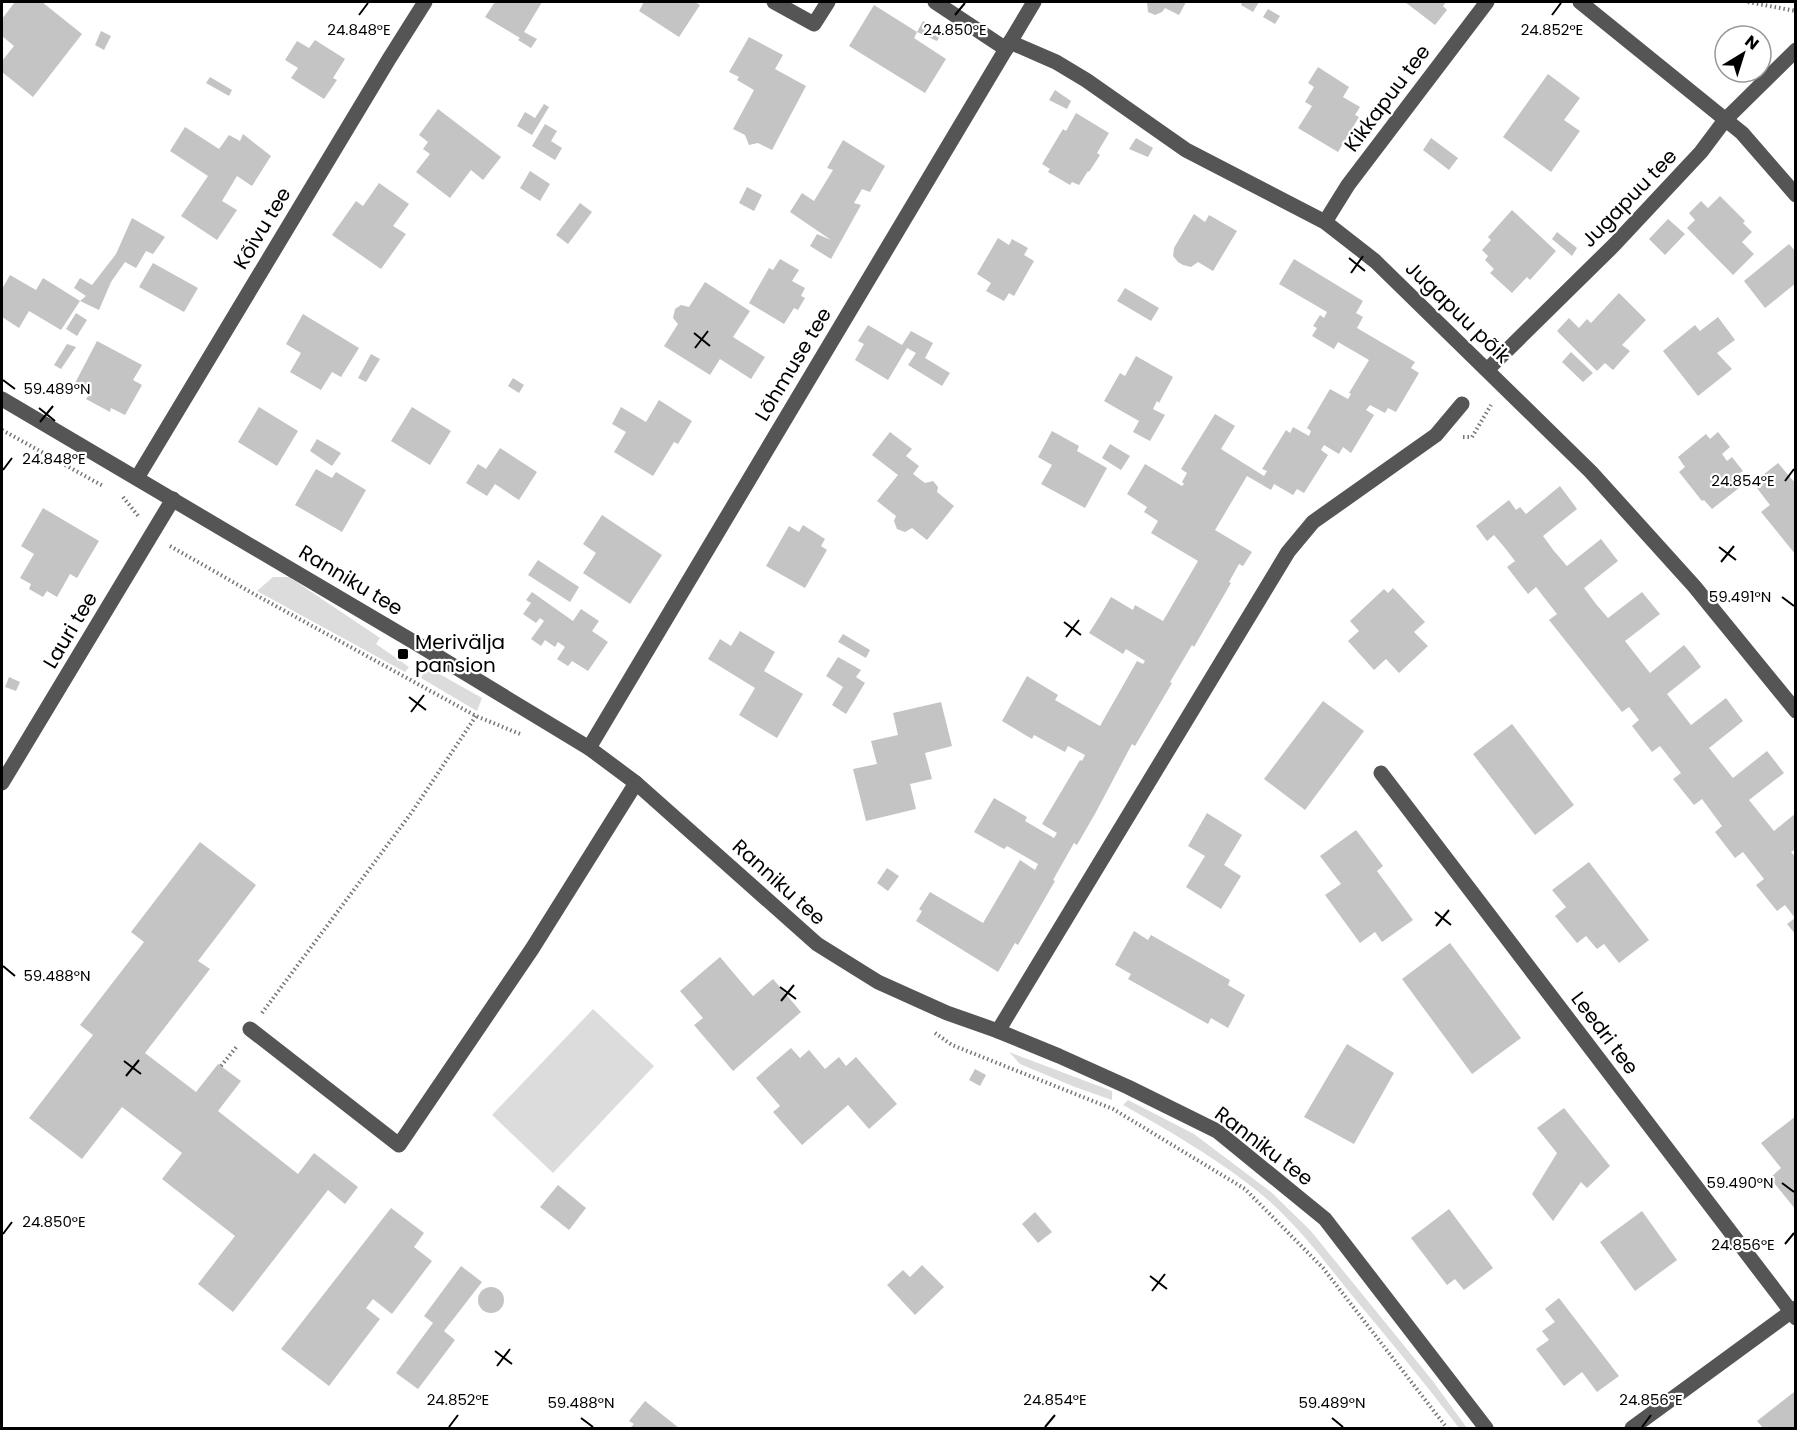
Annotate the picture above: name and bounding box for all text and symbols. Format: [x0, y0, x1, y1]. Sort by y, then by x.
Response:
text: 24.848°E [327, 19, 391, 40]
text: 24.850°E [923, 19, 987, 40]
text: 24.852°E [1521, 19, 1583, 40]
north arrow [1713, 24, 1773, 84]
text: N [1740, 30, 1764, 55]
street label: Kikkapuu tee [1337, 39, 1437, 157]
street label: Jugapuu tee [1575, 143, 1683, 253]
street label: Kõivu tee [227, 182, 297, 274]
street label: Jugapuu põik [1399, 255, 1517, 370]
street label: Lõhmuse tee [748, 302, 838, 426]
text: 59.489°N [23, 378, 91, 399]
text: 24.848°E [22, 448, 86, 469]
text: 24.854°E [1711, 470, 1775, 491]
street label: Ranniku tee [294, 538, 408, 622]
street label: Lauri tee [36, 586, 104, 674]
text: 59.491°N [1709, 586, 1771, 607]
place label: Merivälja pansion [415, 628, 505, 679]
marker: Merivälja pansion [396, 647, 410, 661]
street label: Ranniku tee [726, 833, 832, 931]
text: 59.488°N [23, 965, 91, 986]
street label: Leedri tee [1565, 986, 1645, 1080]
street label: Ranniku tee [1209, 1100, 1319, 1192]
text: 59.490°N [1706, 1172, 1774, 1193]
text: 24.850°E [22, 1211, 86, 1232]
text: 24.856°E [1711, 1234, 1775, 1255]
text: 24.852°E [427, 1389, 489, 1410]
text: 24.854°E [1023, 1389, 1087, 1410]
text: 24.856°E [1619, 1389, 1683, 1410]
text: 59.488°N [547, 1392, 615, 1413]
text: 59.489°N [1298, 1392, 1366, 1413]

